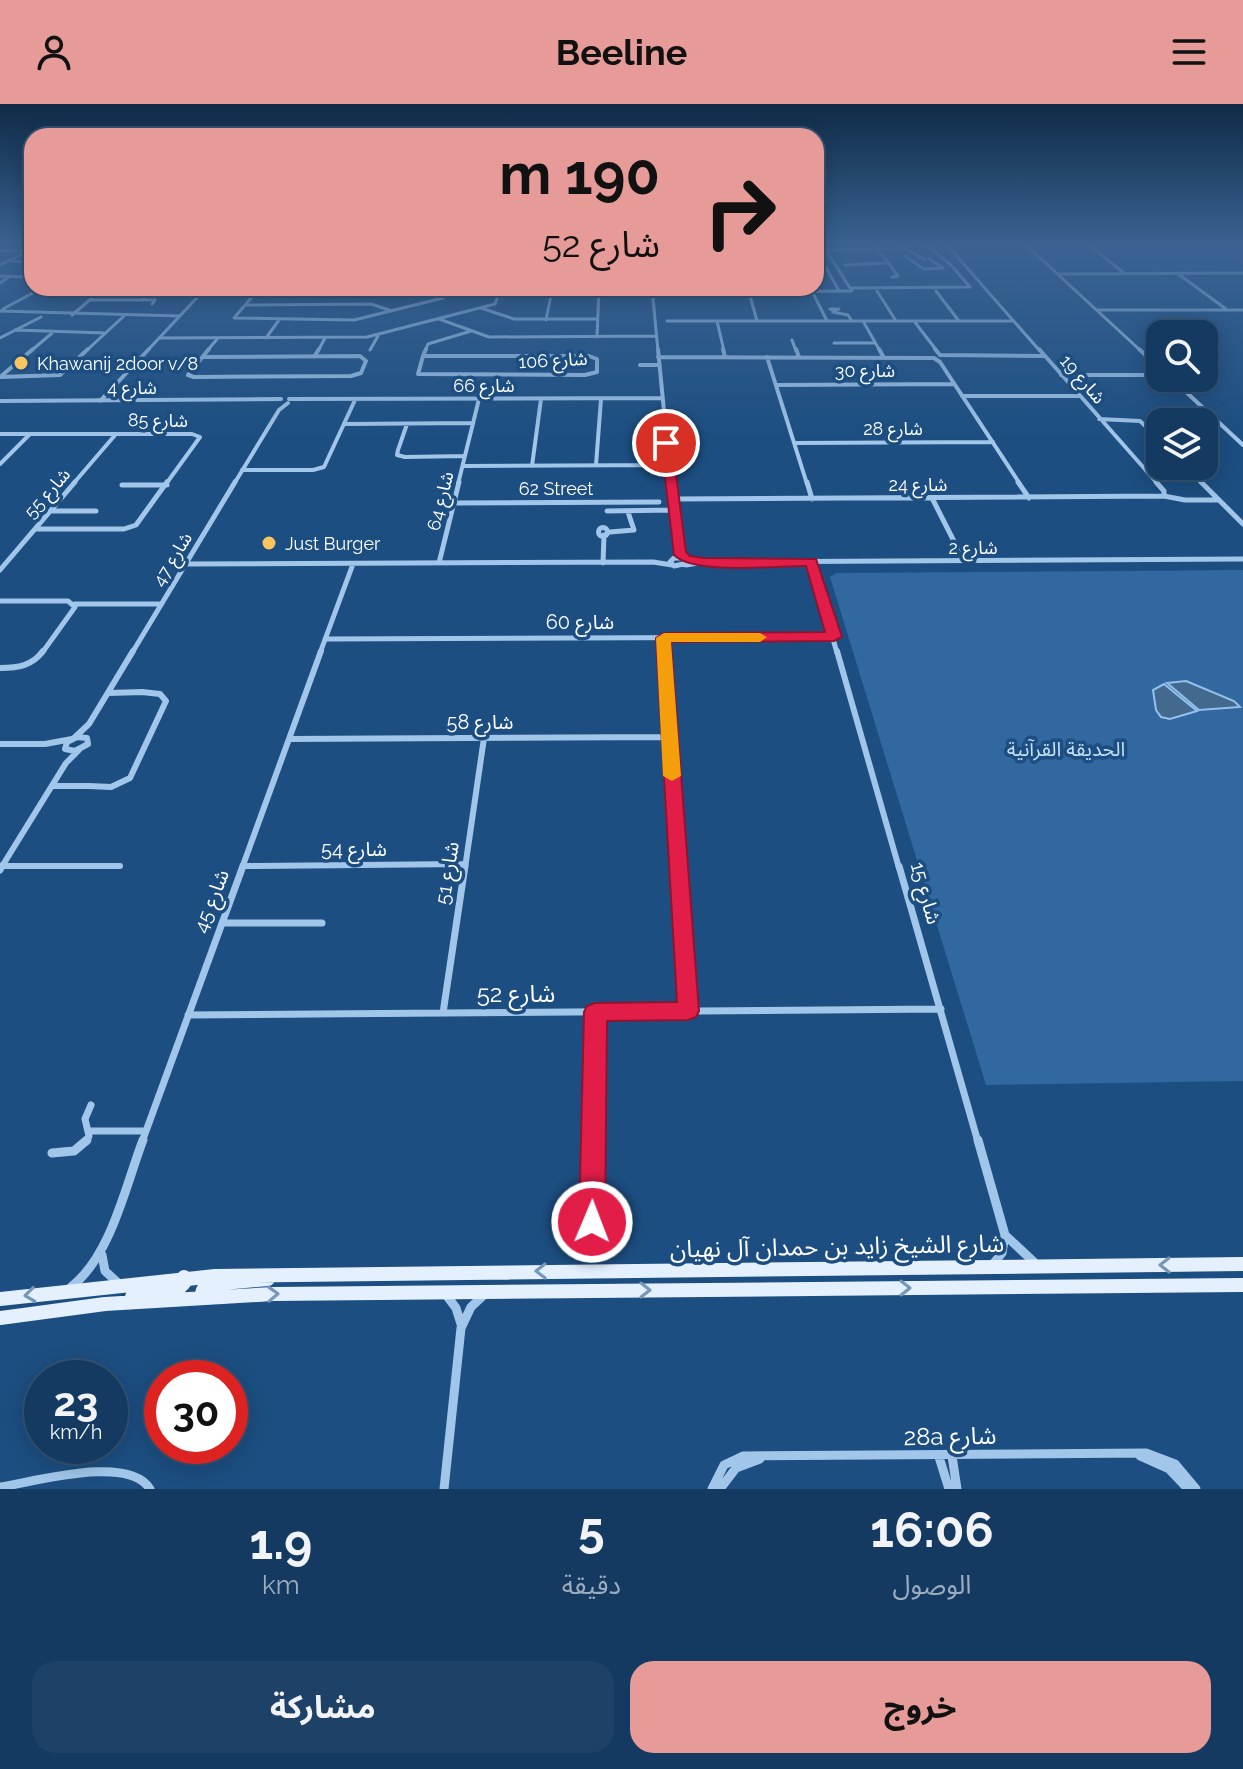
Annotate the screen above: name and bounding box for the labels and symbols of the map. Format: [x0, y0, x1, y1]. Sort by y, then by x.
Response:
street label: شارع 106 [518, 348, 588, 376]
street label: شارع 19 [1053, 350, 1110, 410]
place label: Khawanij 2door v/8 [37, 353, 198, 374]
marker: Khawanij 2door v/8 [12, 354, 30, 372]
street label: شارع 30 [835, 360, 895, 385]
street label: شارع 66 [453, 375, 515, 400]
street label: شارع 4 [107, 377, 157, 402]
street label: شارع 85 [128, 409, 188, 435]
pin [632, 409, 700, 477]
street label: شارع 28 [863, 418, 923, 443]
street label: شارع 55 [20, 464, 77, 525]
street label: شارع 64 [423, 469, 461, 534]
street label: شارع 24 [889, 474, 947, 499]
street label: 62 Street [519, 478, 593, 499]
street label: شارع 47 [148, 528, 200, 592]
place label: Just Burger [285, 533, 381, 554]
marker: Just Burger [260, 534, 278, 552]
street label: شارع 2 [948, 537, 998, 562]
street label: شارع 60 [546, 610, 614, 637]
street label: شارع 58 [447, 710, 513, 737]
park label: الحديقة القرآنية [1007, 737, 1125, 761]
street label: شارع 54 [321, 837, 387, 864]
street label: شارع 51 [430, 840, 467, 907]
street label: شارع 15 [903, 859, 946, 928]
street label: شارع 45 [188, 866, 237, 937]
street label: شارع 52 [477, 979, 555, 1011]
position arrow [550, 1180, 634, 1264]
street label: شارع الشيخ زايد بن حمدان آل نهيان [670, 1229, 1005, 1266]
one-way arrow [1158, 1256, 1171, 1274]
one-way arrow [534, 1262, 547, 1280]
one-way arrow [899, 1279, 912, 1297]
one-way arrow [639, 1282, 652, 1299]
one-way arrow [23, 1286, 37, 1303]
one-way arrow [267, 1286, 280, 1303]
speed limit sign: 30 [144, 1360, 248, 1464]
street label: 28a شارع [903, 1421, 997, 1454]

